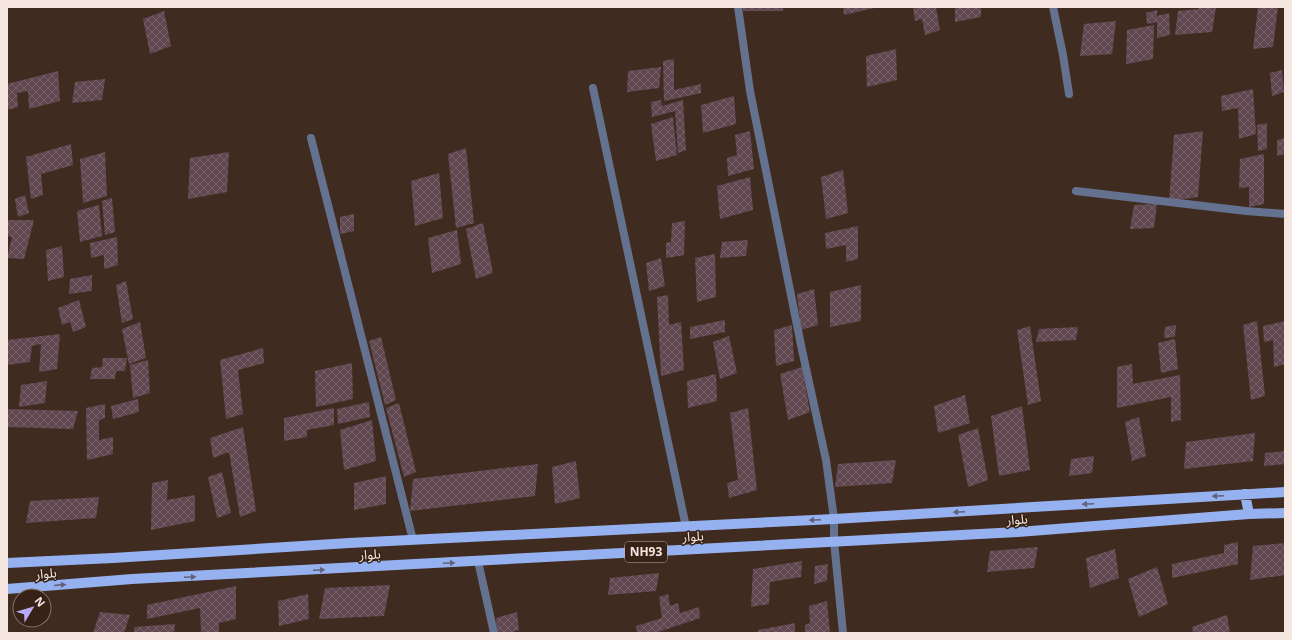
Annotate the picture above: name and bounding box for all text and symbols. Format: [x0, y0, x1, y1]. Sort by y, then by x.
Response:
one-way arrow [1211, 493, 1224, 499]
one-way arrow [1082, 500, 1094, 507]
one-way arrow [953, 508, 965, 515]
street label: بلوار [1005, 509, 1028, 529]
one-way arrow [809, 517, 821, 524]
street label: بلوار [681, 526, 704, 546]
road number: NH93 [625, 542, 667, 562]
street label: بلوار [358, 544, 381, 564]
one-way arrow [443, 559, 455, 566]
street label: بلوار [34, 563, 57, 583]
one-way arrow [313, 566, 325, 573]
one-way arrow [184, 573, 196, 580]
one-way arrow [54, 582, 66, 589]
north arrow [12, 588, 52, 628]
text: N [32, 593, 49, 610]

